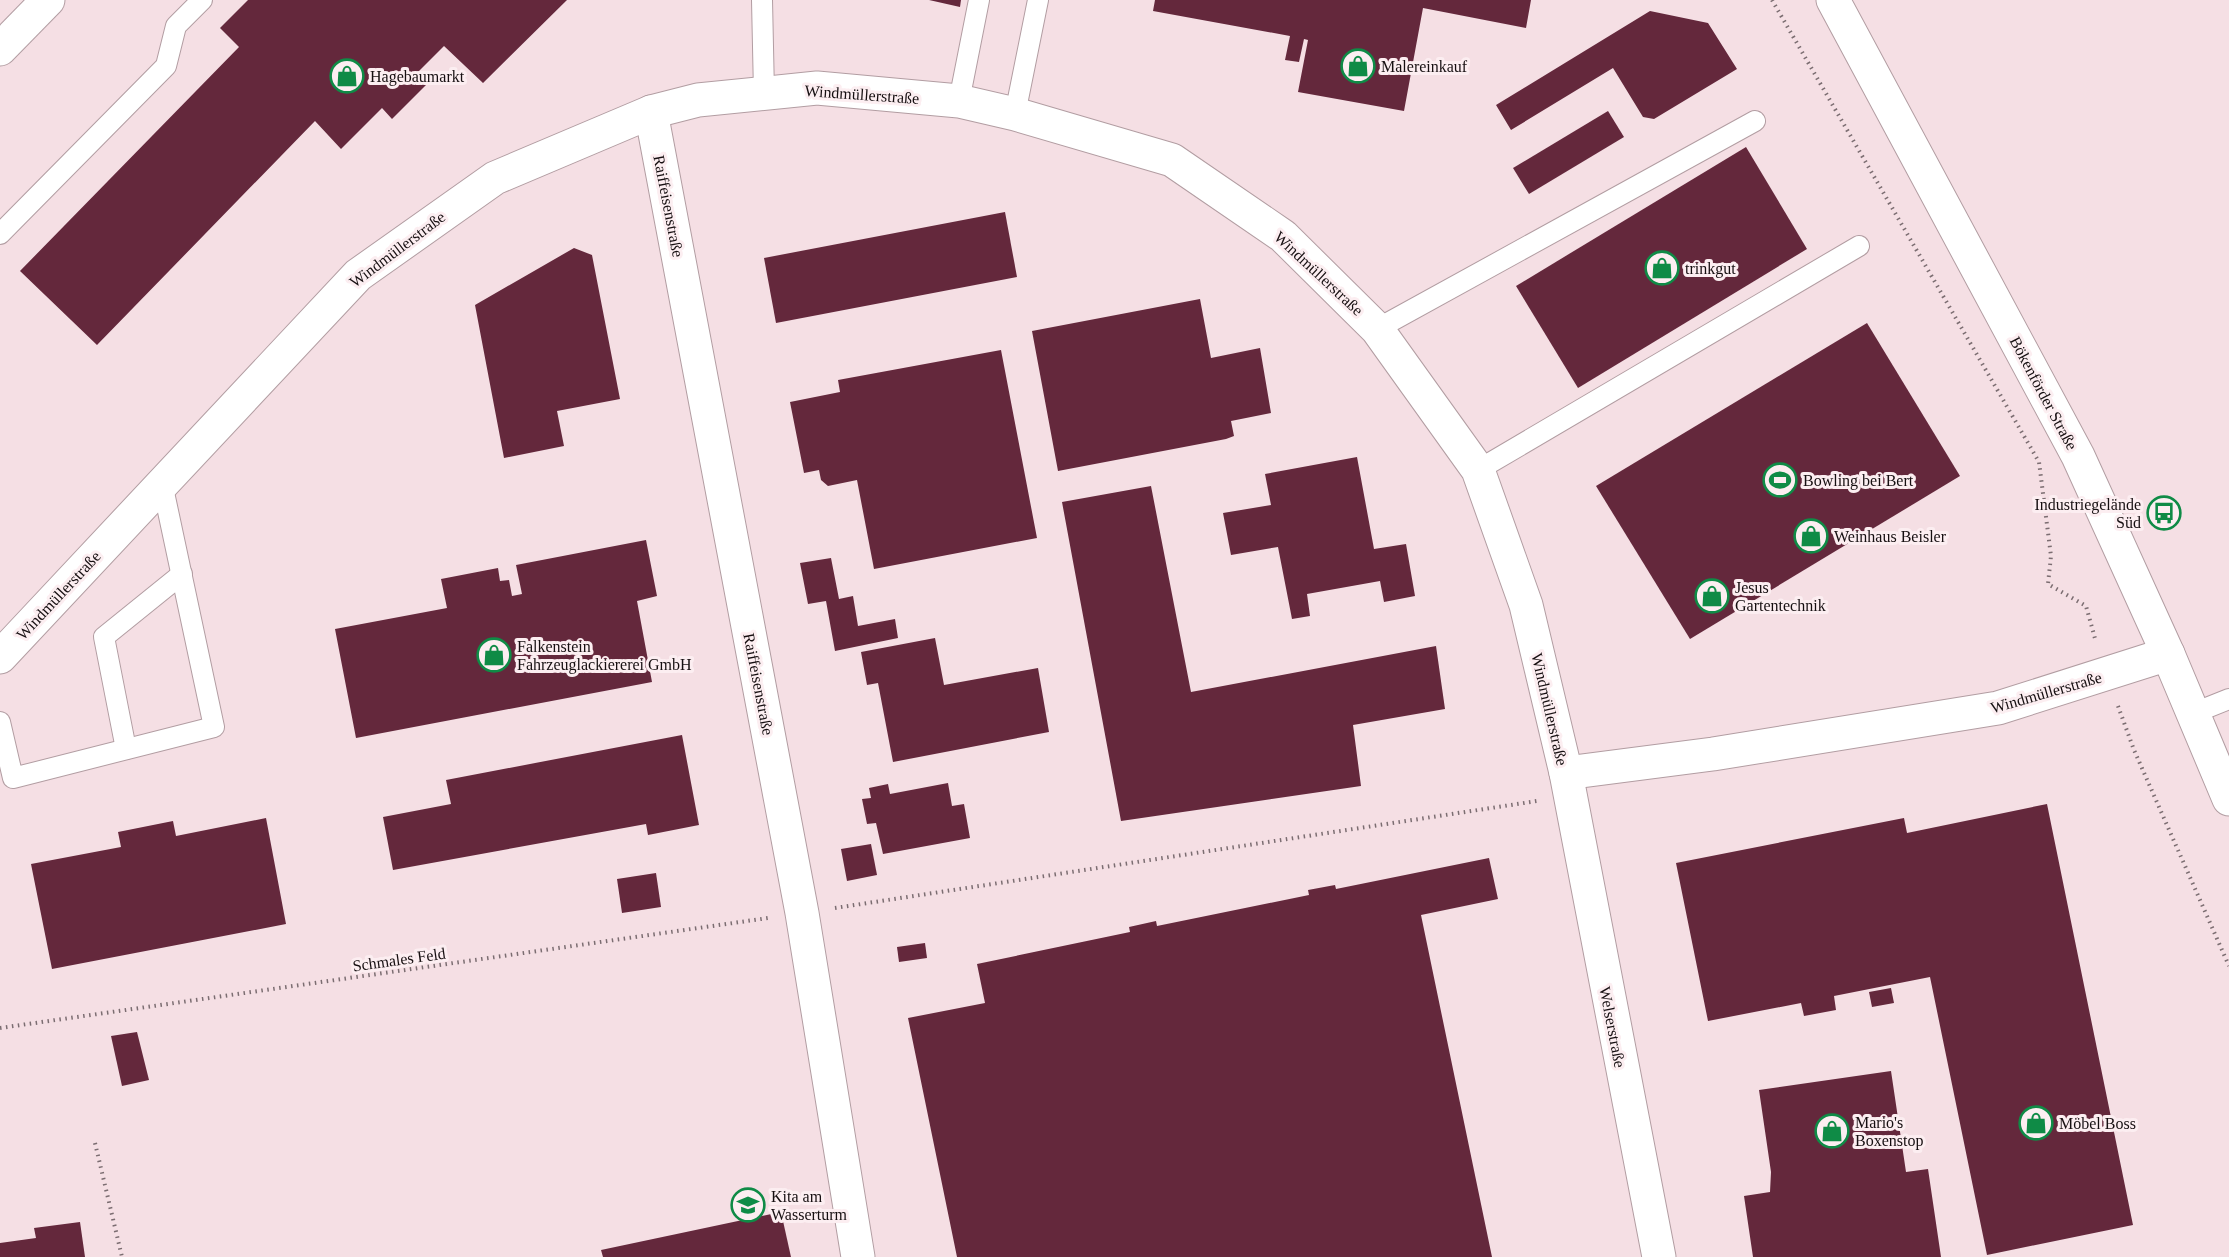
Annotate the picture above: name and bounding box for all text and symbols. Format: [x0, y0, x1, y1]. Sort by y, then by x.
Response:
shop icon: Malereinkauf [1340, 48, 1376, 84]
shop icon: Hagebaumarkt [329, 58, 365, 94]
place label: Malereinkauf [1381, 58, 1468, 75]
place label: Hagebaumarkt [370, 68, 465, 86]
street label: Windmüllerstraße [804, 82, 920, 107]
street label: Raiffeisenstraße [650, 154, 687, 259]
street label: Windmüllerstraße [346, 208, 448, 291]
street label: Windmüllerstraße [1271, 228, 1366, 319]
shop icon: trinkgut [1644, 250, 1680, 286]
place label: trinkgut [1685, 260, 1736, 278]
street label: Bökenförder Straße [2007, 334, 2081, 453]
sports icon: Bowling bei Bert [1762, 462, 1798, 498]
place label: Bowling bei Bert [1803, 472, 1914, 490]
bus stop icon: Industriegelände Süd [2146, 495, 2182, 531]
place label: Industriegelände Süd [2034, 496, 2141, 531]
shop icon: Weinhaus Beisler [1793, 518, 1829, 554]
place label: Weinhaus Beisler [1834, 528, 1947, 545]
street label: Windmüllerstraße [13, 548, 104, 643]
shop icon: Jesus Gartentechnik [1694, 578, 1730, 614]
place label: Jesus Gartentechnik [1735, 579, 1826, 614]
street label: Raiffeisenstraße [740, 632, 777, 737]
shop icon: Falkenstein Fahrzeuglackiererei GmbH [476, 637, 512, 673]
place label: Falkenstein Fahrzeuglackiererei GmbH [517, 638, 692, 674]
street label: Windmüllerstraße [1528, 651, 1571, 767]
street label: Windmüllerstraße [1989, 668, 2104, 716]
street label: Schmales Feld [351, 945, 447, 974]
street label: Welserstraße [1596, 985, 1629, 1069]
shop icon: Möbel Boss [2018, 1105, 2054, 1141]
shop icon: Mario's Boxenstop [1814, 1113, 1850, 1149]
place label: Mario's Boxenstop [1855, 1114, 1923, 1150]
place label: Möbel Boss [2059, 1115, 2136, 1132]
school or university icon: Kita am Wasserturm [730, 1187, 766, 1223]
place label: Kita am Wasserturm [771, 1188, 848, 1223]

